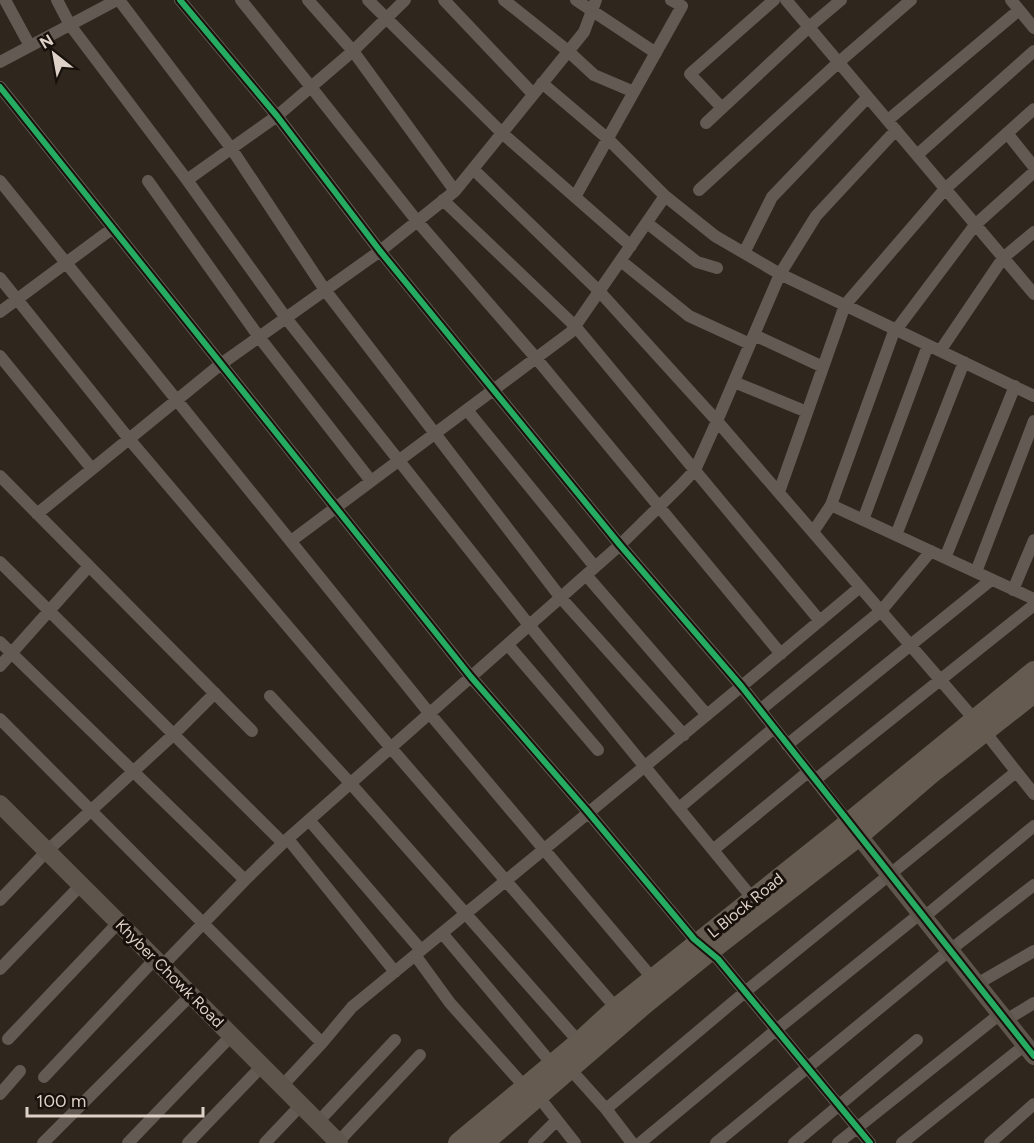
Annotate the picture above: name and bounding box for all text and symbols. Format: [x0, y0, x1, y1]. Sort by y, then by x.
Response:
north arrow [24, 24, 84, 84]
text: N [36, 30, 57, 53]
street label: L Block Road [704, 869, 787, 942]
street label: Khyber Chowk Road [112, 915, 228, 1031]
scale bar [27, 1080, 202, 1118]
text: 100 m [36, 1090, 86, 1112]

